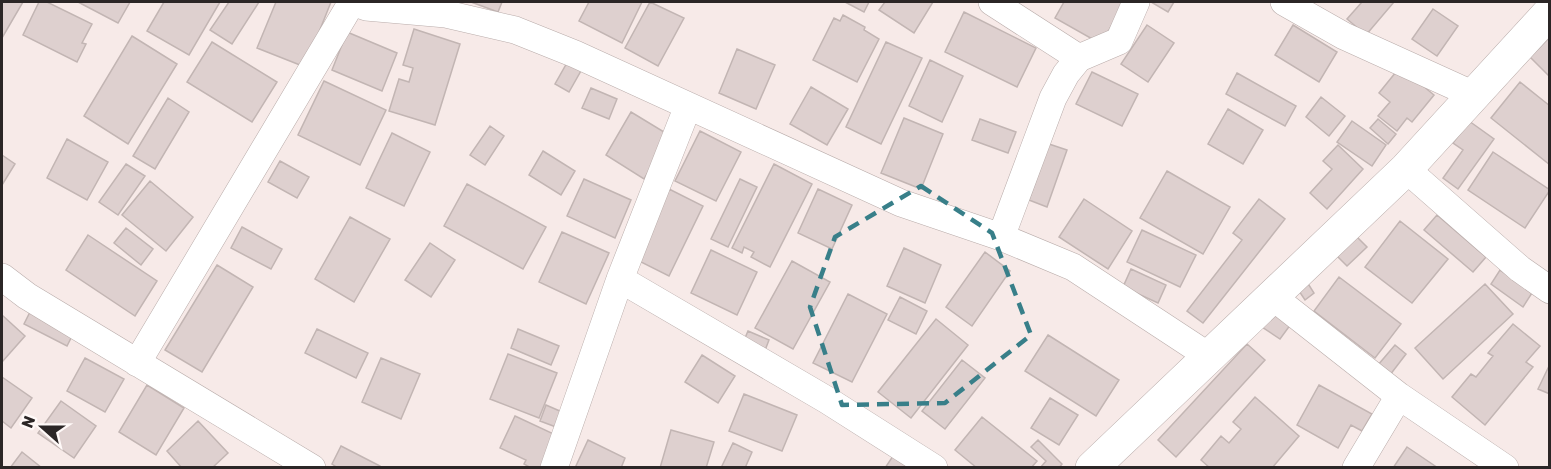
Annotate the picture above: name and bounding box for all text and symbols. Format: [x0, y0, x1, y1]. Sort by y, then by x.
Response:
north arrow [12, 397, 72, 457]
text: N [18, 413, 39, 431]

